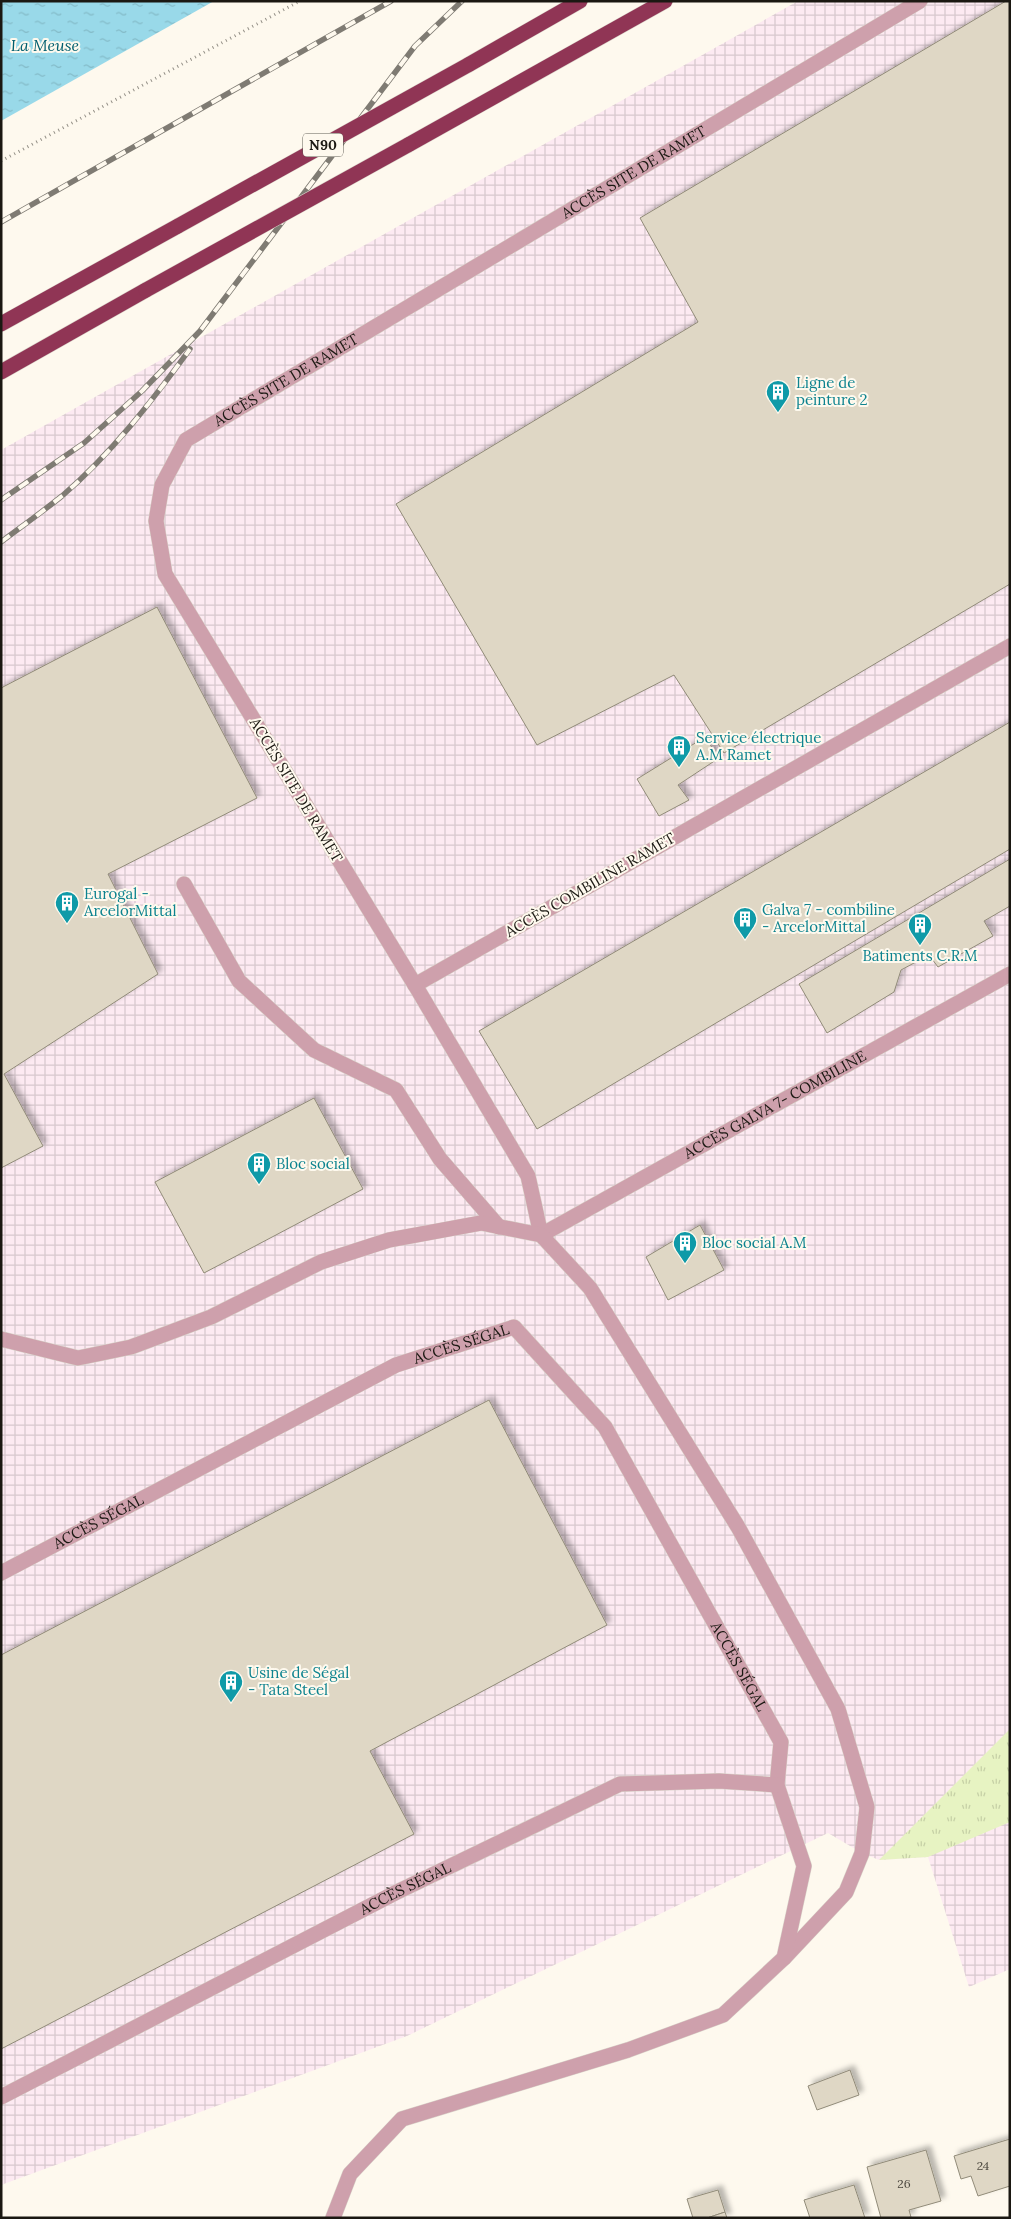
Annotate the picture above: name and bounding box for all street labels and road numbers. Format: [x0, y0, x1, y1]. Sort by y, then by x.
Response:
street label: ACCÈS SITE DE RAMET [557, 121, 710, 223]
road number: N90 [303, 134, 343, 156]
street label: ACCÈS SITE DE RAMET [209, 329, 362, 431]
street label: ACCÈS SITE DE RAMET [245, 713, 347, 866]
street label: ACCÈS COMBILINE RAMET [501, 828, 678, 942]
street label: ACCÈS GALVA 7- COMBILINE [679, 1046, 869, 1163]
street label: ACCÈS SÉGAL [410, 1319, 512, 1368]
street label: ACCÈS SÉGAL [49, 1490, 147, 1553]
street label: ACCÈS SÉGAL [706, 1617, 772, 1715]
street label: ACCÈS SÉGAL [355, 1857, 454, 1919]

